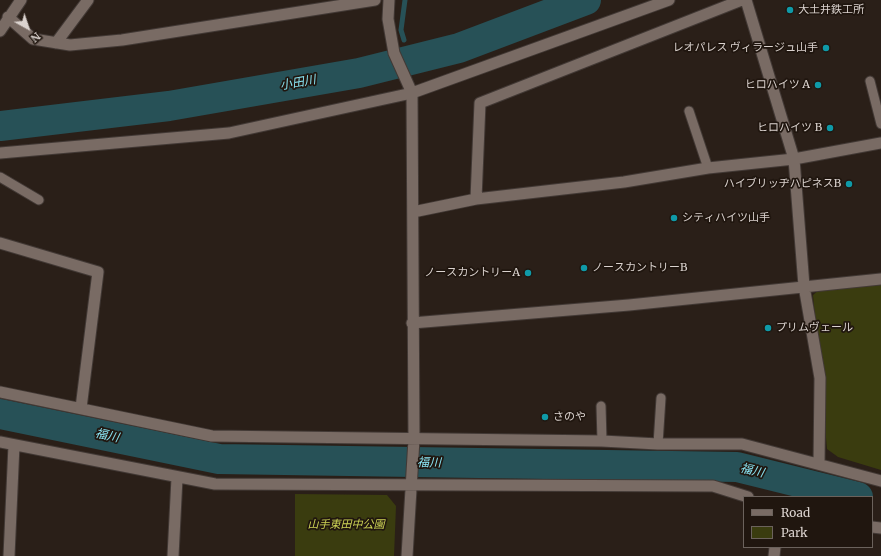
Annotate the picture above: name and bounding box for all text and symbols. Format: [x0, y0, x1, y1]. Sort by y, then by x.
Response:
place label: 大土井鉄工所 [798, 3, 864, 17]
marker: 大土井鉄工所 [785, 5, 795, 15]
north arrow [8, 8, 48, 48]
text: N [28, 29, 44, 45]
place label: レオパレス ヴィラージュ山手 [672, 41, 818, 55]
marker: レオパレス ヴィラージュ山手 [821, 43, 831, 53]
water label: 小田川 [279, 73, 317, 93]
place label: ヒロハイツ A [745, 78, 810, 92]
marker: ヒロハイツ A [813, 80, 823, 90]
place label: ヒロハイツ B [757, 121, 822, 135]
marker: ヒロハイツ B [825, 123, 835, 133]
place label: ハイブリッヂハピネスB [724, 177, 841, 191]
marker: ハイブリッヂハピネスB [844, 179, 854, 189]
place label: シティハイツ山手 [682, 211, 770, 225]
marker: シティハイツ山手 [669, 213, 679, 223]
place label: ノースカントリーB [592, 261, 687, 275]
marker: ノースカントリーB [579, 263, 589, 273]
place label: ノースカントリーA [424, 266, 520, 280]
marker: ノースカントリーA [523, 268, 533, 278]
place label: プリムヴェール [776, 321, 853, 335]
marker: プリムヴェール [763, 323, 773, 333]
place label: さのや [553, 410, 586, 424]
marker: さのや [540, 412, 550, 422]
water label: 福川 [94, 426, 120, 446]
water label: 福川 [417, 456, 441, 470]
water label: 福川 [739, 461, 765, 481]
legend [743, 496, 873, 548]
text: Road [781, 505, 810, 520]
park label: 山手東田中公園 [308, 518, 384, 532]
text: Park [781, 525, 808, 540]

